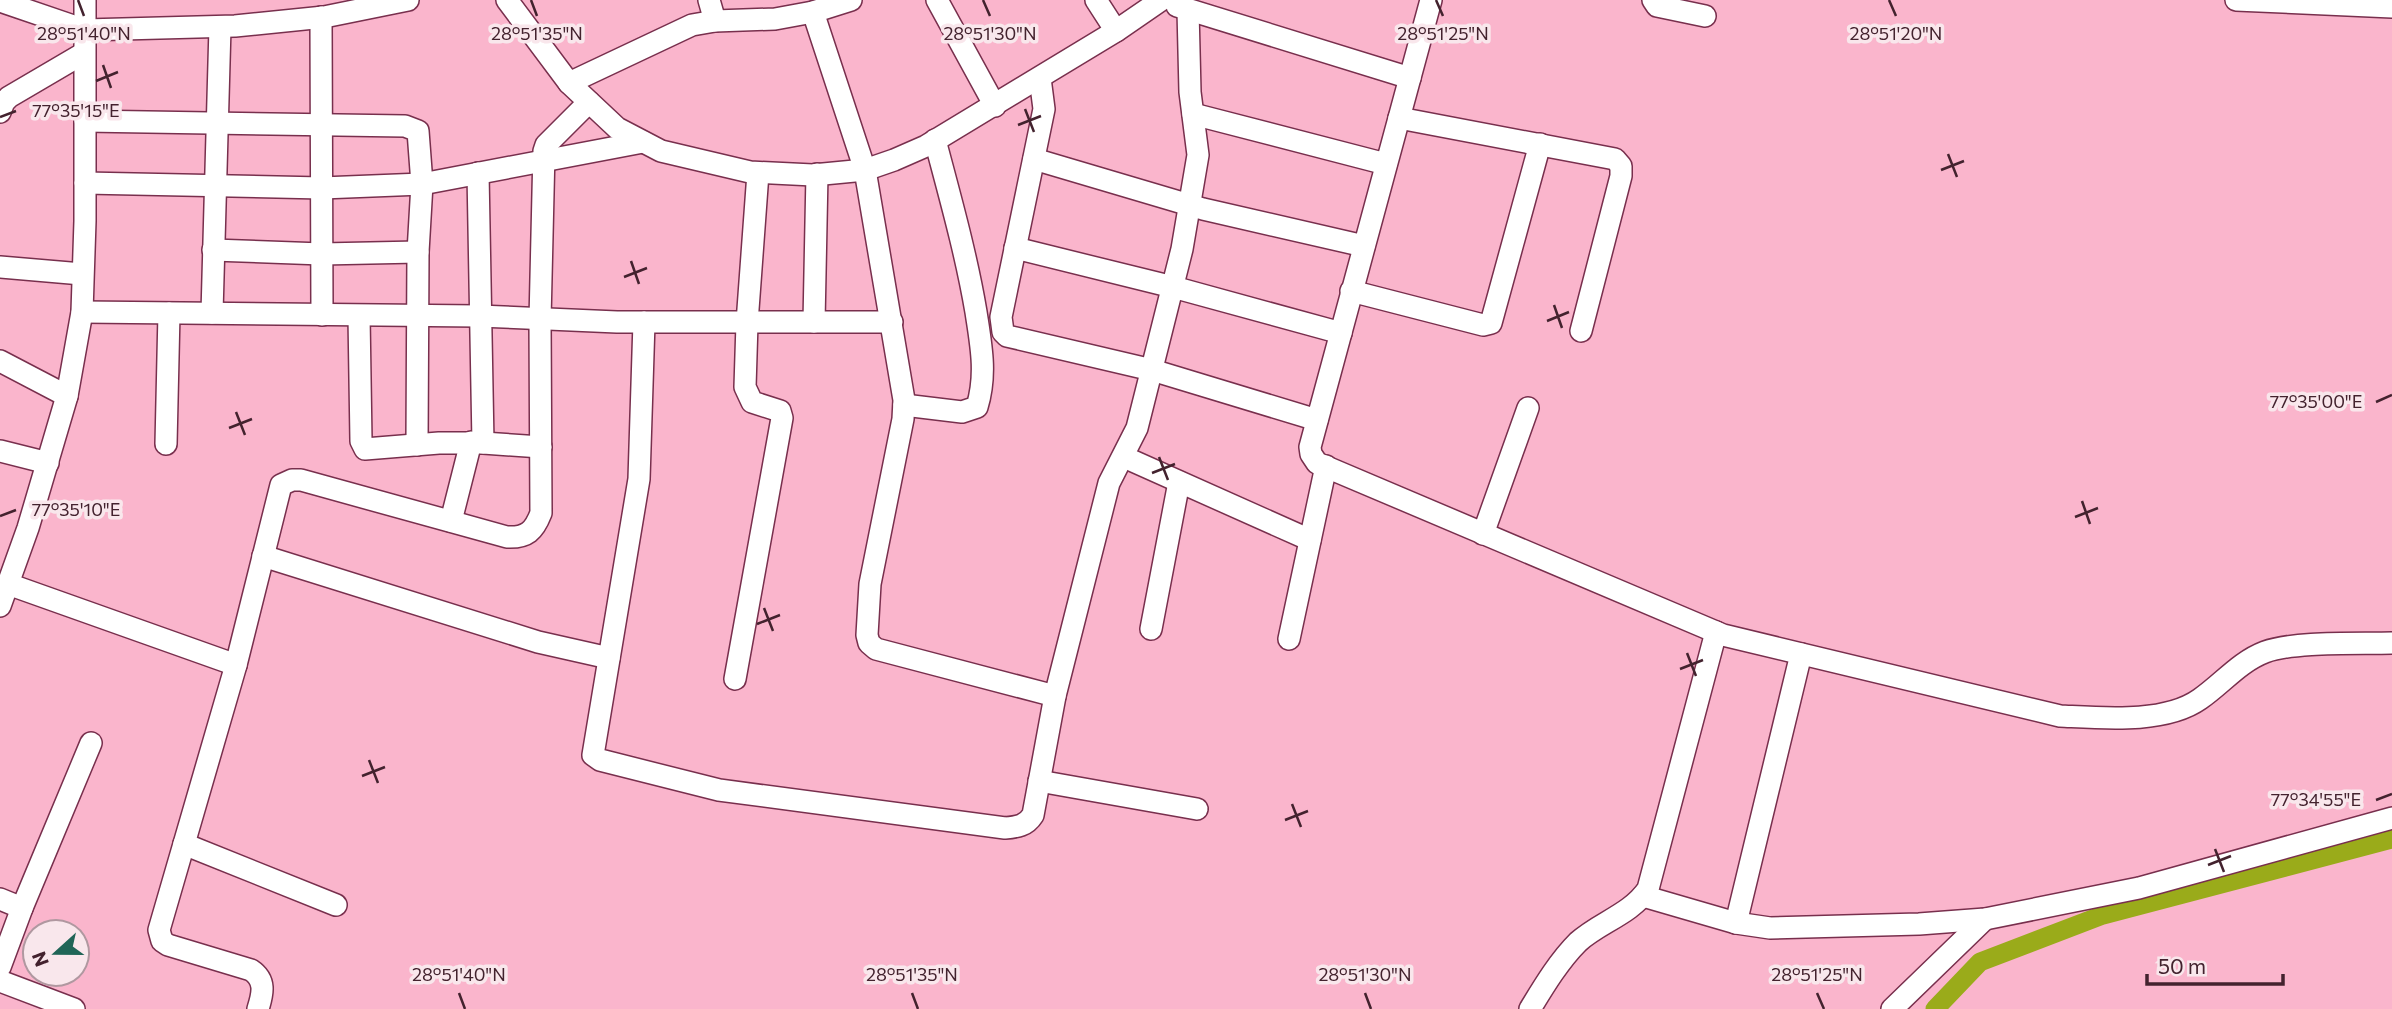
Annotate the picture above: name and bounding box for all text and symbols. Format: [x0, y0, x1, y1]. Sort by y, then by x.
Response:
text: 28°51'40"N [37, 22, 131, 44]
text: 28°51'35"N [491, 22, 583, 44]
text: 28°51'30"N [943, 22, 1037, 44]
text: 28°51'25"N [1397, 22, 1489, 44]
text: 28°51'20"N [1850, 22, 1942, 44]
text: 77°35'15"E [32, 99, 120, 121]
text: 77°35'00"E [2270, 390, 2362, 412]
text: 77°35'10"E [32, 498, 120, 520]
text: 77°34'55"E [2271, 788, 2361, 810]
north arrow [21, 918, 91, 988]
scale bar [2147, 942, 2284, 986]
text: N [26, 948, 53, 970]
text: 50 m [2158, 953, 2206, 978]
text: 28°51'40"N [412, 963, 506, 985]
text: 28°51'35"N [866, 963, 958, 985]
text: 28°51'30"N [1318, 963, 1412, 985]
text: 28°51'25"N [1771, 963, 1863, 985]

